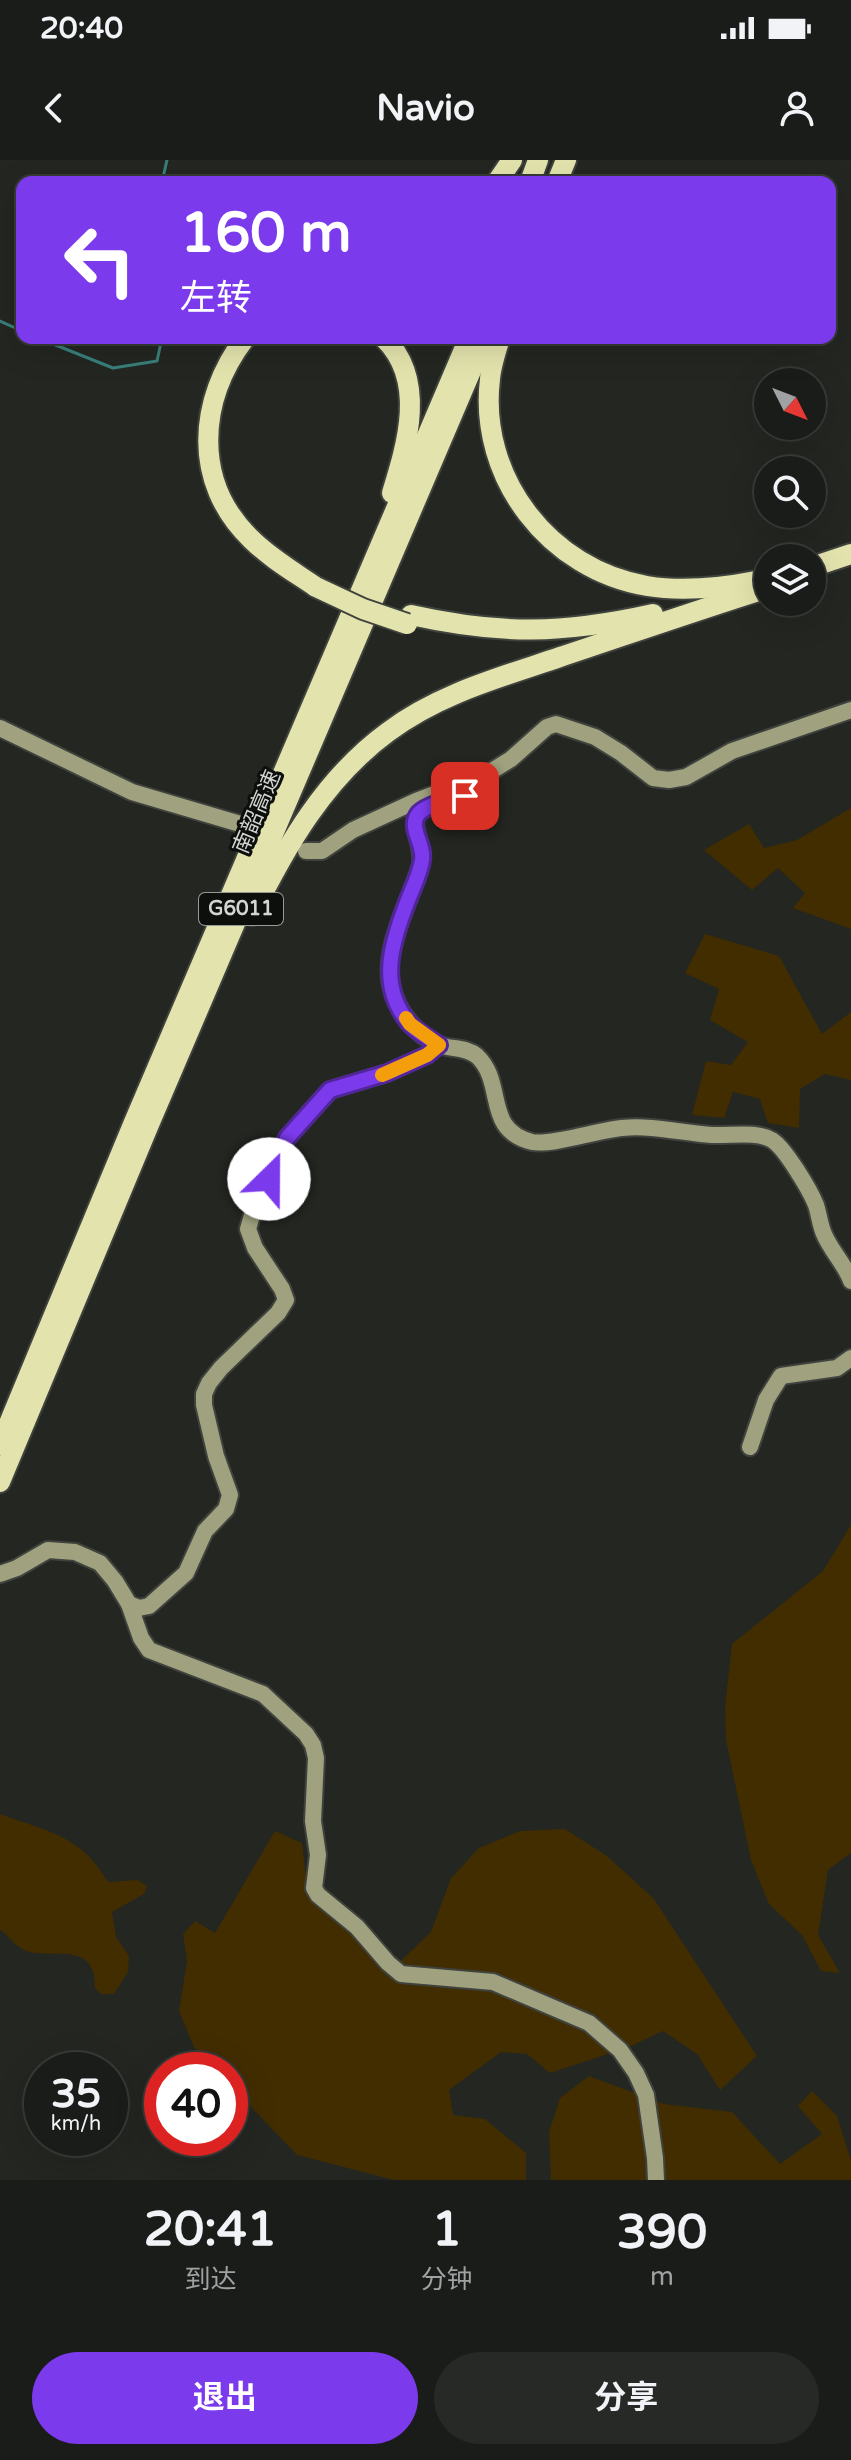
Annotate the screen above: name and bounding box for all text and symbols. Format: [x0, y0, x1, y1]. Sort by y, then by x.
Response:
text: 20:40 [40, 10, 123, 47]
icon: back [32, 86, 76, 130]
icon: person [775, 86, 819, 130]
text: Navio [376, 87, 475, 130]
text: 160 m [180, 200, 351, 267]
icon: left [48, 208, 152, 312]
text: 左转 [180, 277, 252, 320]
north arrow [754, 368, 826, 440]
map controls [754, 368, 826, 616]
button: search [754, 456, 826, 528]
button: layers [754, 544, 826, 616]
pin [431, 762, 499, 830]
street label: 南韶高速 [228, 766, 286, 858]
icon: arrive [443, 774, 487, 818]
road number: G6011 [199, 893, 283, 925]
position arrow [227, 1137, 311, 1221]
speed limit sign: 40 [144, 2052, 248, 2156]
text: 35 [51, 2070, 101, 2118]
text: km/h [51, 2112, 101, 2136]
text: 20:41 [144, 2201, 277, 2259]
text: 1 [432, 2201, 462, 2259]
text: 390 [617, 2204, 707, 2262]
text: m [650, 2261, 674, 2292]
text: 到达 [184, 2264, 236, 2295]
text: 分钟 [421, 2264, 473, 2295]
button: 退出 [32, 2352, 418, 2444]
button: 分享 [434, 2352, 819, 2444]

